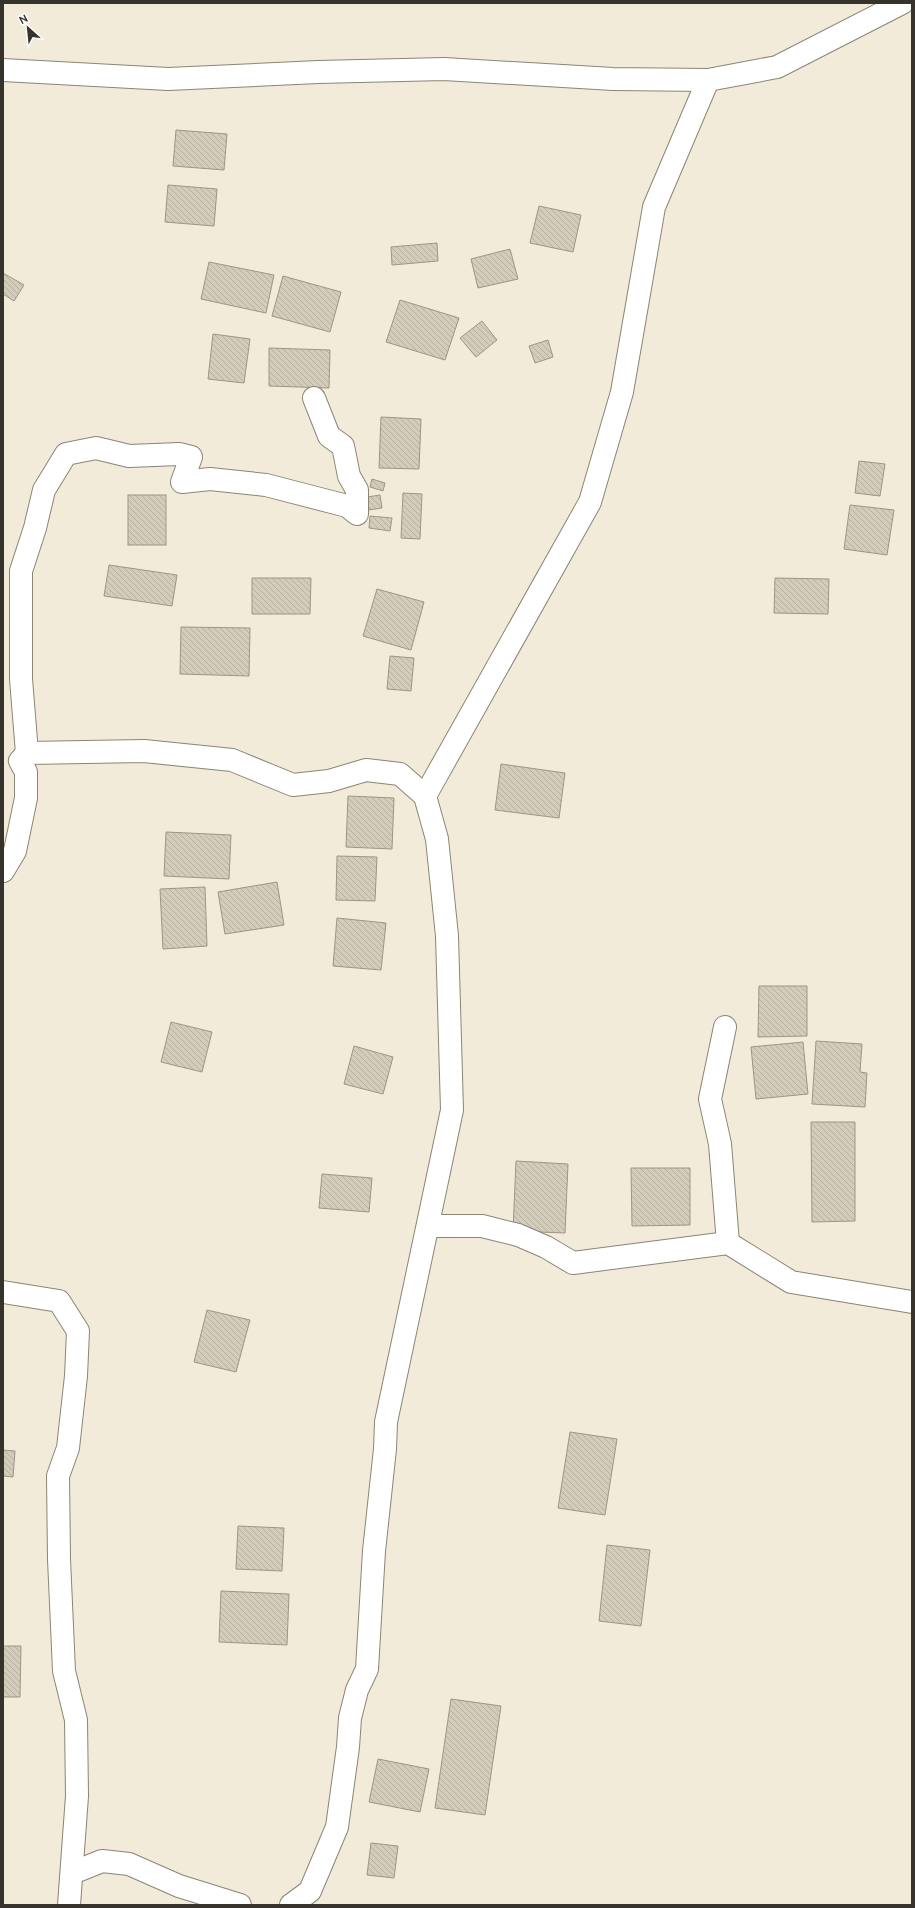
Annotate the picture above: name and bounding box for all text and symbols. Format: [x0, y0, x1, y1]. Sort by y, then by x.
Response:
north arrow [8, 8, 48, 48]
text: N [17, 12, 30, 26]

